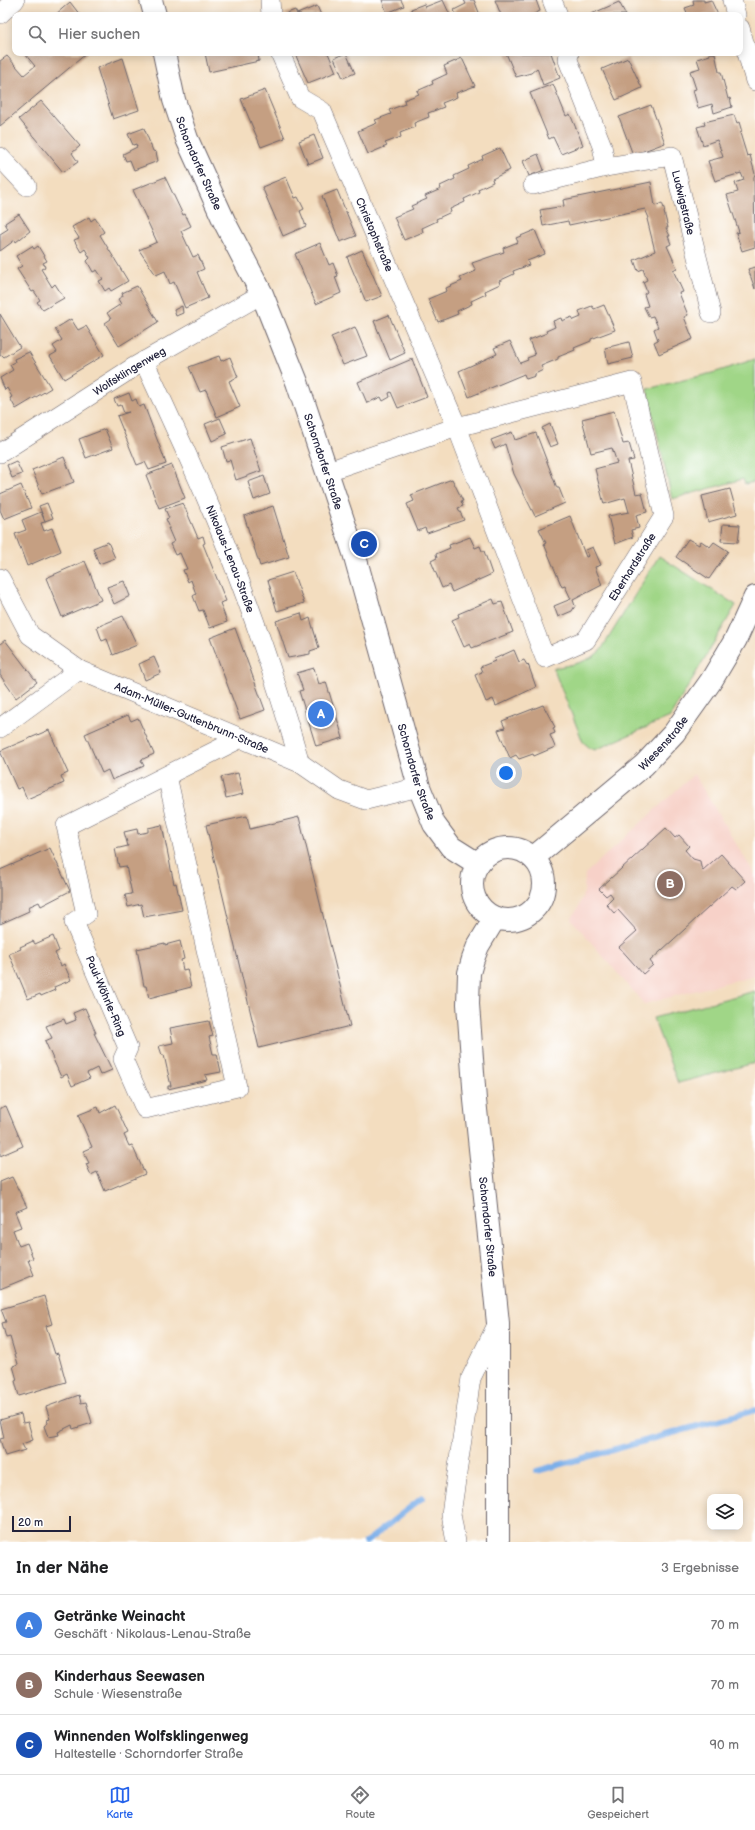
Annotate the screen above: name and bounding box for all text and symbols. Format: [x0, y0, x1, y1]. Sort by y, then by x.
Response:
search box [12, 12, 743, 56]
icon: search [26, 23, 48, 45]
text: Hier suchen [58, 25, 140, 44]
street label: Schorndorfer Straße [173, 115, 224, 213]
street label: Ludwigstraße [669, 169, 697, 237]
street label: Christophstraße [353, 196, 396, 274]
street label: Wolfsklingenweg [91, 344, 168, 399]
street label: Schorndorfer Straße [301, 412, 345, 512]
street label: Nikolaus-Lenau-Straße [203, 503, 257, 615]
pin: C [351, 529, 377, 559]
street label: Eberhardstraße [606, 530, 659, 603]
street label: Adam-Müller-Guttenbrunn-Straße [112, 680, 271, 756]
pin: A [308, 699, 334, 729]
street label: Wiesenstraße [636, 713, 691, 774]
street label: Schorndorfer Straße [395, 722, 438, 823]
your location [496, 763, 516, 783]
pin: B [657, 869, 683, 899]
street label: Paul-Wöhrle-Ring [83, 954, 128, 1039]
street label: Schorndorfer Straße [476, 1176, 499, 1278]
map controls [707, 1494, 743, 1530]
button: layers [707, 1494, 743, 1530]
scale bar [12, 1514, 71, 1533]
text: 20 m [18, 1516, 43, 1529]
text: In der Nähe [16, 1558, 109, 1578]
text: 3 Ergebnisse [661, 1560, 739, 1576]
text: Getränke Weinacht [54, 1607, 185, 1626]
text: A [25, 1617, 33, 1633]
text: 70 m [711, 1617, 739, 1633]
text: Geschäft · Nikolaus-Lenau-Straße [54, 1626, 251, 1642]
text: Kinderhaus Seewasen [54, 1667, 205, 1686]
text: B [24, 1677, 34, 1693]
text: 70 m [711, 1677, 739, 1693]
text: Schule · Wiesenstraße [54, 1686, 182, 1702]
text: Winnenden Wolfsklingenweg [54, 1727, 249, 1746]
text: C [24, 1737, 34, 1753]
text: 90 m [710, 1737, 739, 1753]
text: Haltestelle · Schorndorfer Straße [54, 1746, 243, 1762]
tab: Karte [106, 1784, 133, 1821]
tab: Route [345, 1784, 375, 1821]
tab: Gespeichert [587, 1784, 649, 1821]

